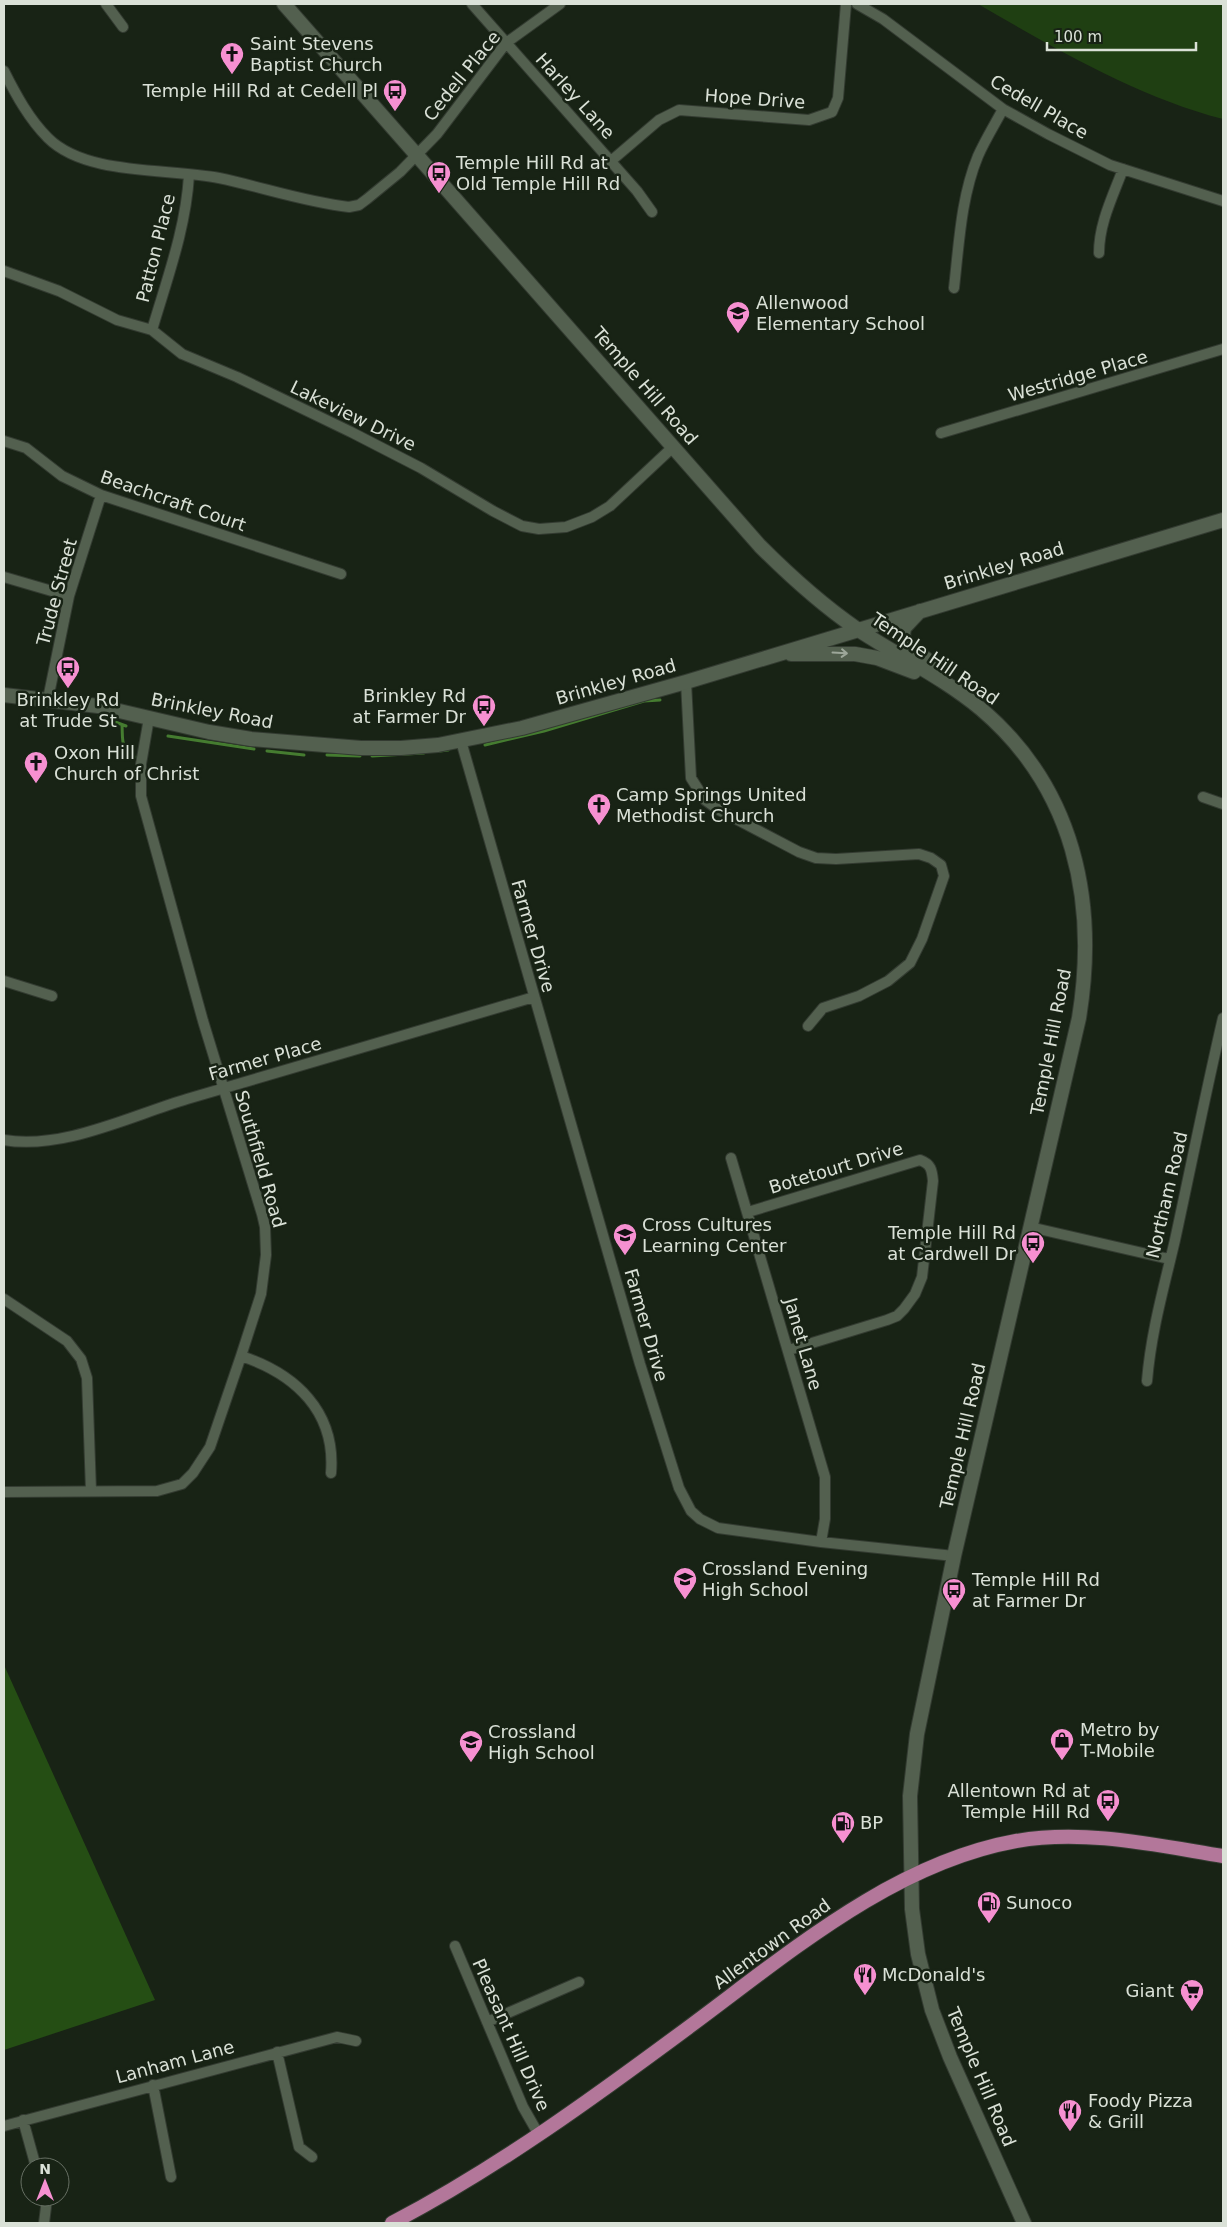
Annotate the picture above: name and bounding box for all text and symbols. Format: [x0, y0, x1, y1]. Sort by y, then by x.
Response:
scale bar [1047, 20, 1196, 52]
street label: Cedell Place [419, 26, 504, 125]
text: 100 m [1054, 28, 1102, 46]
place label: Saint Stevens Baptist Church [250, 33, 383, 75]
church icon: Saint Stevens Baptist Church [219, 41, 245, 75]
street label: Harley Lane [531, 49, 619, 143]
street label: Cedell Place [986, 70, 1092, 143]
bus stop icon: Temple Hill Rd at Cedell Pl [382, 78, 408, 112]
place label: Temple Hill Rd at Cedell Pl [142, 80, 378, 101]
street label: Hope Drive [704, 85, 806, 112]
place label: Temple Hill Rd at Old Temple Hill Rd [455, 152, 620, 194]
bus stop icon: Temple Hill Rd at Old Temple Hill Rd [426, 160, 452, 194]
street label: Patton Place [132, 191, 179, 304]
place label: Allenwood Elementary School [756, 292, 925, 334]
school or university icon: Allenwood Elementary School [725, 300, 751, 334]
street label: Temple Hill Road [588, 322, 702, 449]
street label: Westridge Place [1006, 346, 1150, 405]
street label: Lakeview Drive [287, 376, 419, 455]
street label: Beachcraft Court [98, 466, 249, 535]
street label: Trude Street [32, 536, 81, 649]
street label: Brinkley Road [941, 537, 1066, 594]
street label: Temple Hill Road [867, 608, 1003, 709]
one-way arrow [831, 649, 847, 658]
street label: Brinkley Road [553, 654, 678, 709]
bus stop icon: Brinkley Rd at Trude St [55, 655, 81, 689]
place label: Brinkley Rd at Farmer Dr [352, 685, 467, 727]
street label: Brinkley Road [149, 688, 275, 733]
place label: Brinkley Rd at Trude St [17, 689, 119, 731]
bus stop icon: Brinkley Rd at Farmer Dr [471, 693, 497, 727]
place label: Oxon Hill Church of Christ [54, 742, 199, 784]
church icon: Oxon Hill Church of Christ [23, 750, 49, 784]
place label: Camp Springs United Methodist Church [616, 784, 807, 826]
church icon: Camp Springs United Methodist Church [586, 792, 612, 826]
street label: Farmer Drive [507, 877, 560, 995]
street label: Temple Hill Road [1026, 967, 1075, 1118]
street label: Farmer Place [206, 1032, 324, 1085]
street label: Southfield Road [231, 1088, 290, 1230]
street label: Northam Road [1142, 1129, 1191, 1260]
street label: Botetourt Drive [766, 1137, 905, 1198]
place label: Cross Cultures Learning Center [642, 1214, 787, 1256]
school or university icon: Cross Cultures Learning Center [612, 1222, 638, 1256]
place label: Temple Hill Rd at Cardwell Dr [887, 1222, 1017, 1264]
bus stop icon: Temple Hill Rd at Cardwell Dr [1020, 1230, 1046, 1264]
street label: Farmer Drive [620, 1266, 673, 1384]
street label: Janet Lane [780, 1294, 827, 1392]
street label: Temple Hill Road [935, 1361, 990, 1512]
place label: Crossland Evening High School [702, 1558, 868, 1600]
school or university icon: Crossland Evening High School [672, 1566, 698, 1600]
place label: Temple Hill Rd at Farmer Dr [971, 1569, 1100, 1611]
bus stop icon: Temple Hill Rd at Farmer Dr [941, 1577, 967, 1611]
place label: Metro by T-Mobile [1079, 1719, 1160, 1761]
place label: Crossland High School [488, 1721, 595, 1763]
shop icon: Metro by T-Mobile [1049, 1727, 1075, 1761]
school or university icon: Crossland High School [458, 1729, 484, 1763]
place label: Allentown Rd at Temple Hill Rd [948, 1780, 1090, 1822]
bus stop icon: Allentown Rd at Temple Hill Rd [1095, 1788, 1121, 1822]
fuel station icon: BP [830, 1810, 856, 1844]
place label: BP [860, 1812, 883, 1833]
fuel station icon: Sunoco [976, 1890, 1002, 1924]
place label: Sunoco [1006, 1892, 1072, 1913]
street label: Allentown Road [709, 1894, 834, 1993]
street label: Pleasant Hill Drive [468, 1955, 555, 2114]
restaurant icon: McDonald's [852, 1962, 878, 1996]
place label: McDonald's [882, 1964, 986, 1985]
supermarket icon: Giant [1179, 1978, 1205, 2012]
place label: Giant [1126, 1980, 1174, 2001]
street label: Temple Hill Road [942, 2003, 1020, 2150]
street label: Lanham Lane [113, 2036, 236, 2087]
place label: Foody Pizza & Grill [1088, 2090, 1193, 2132]
restaurant icon: Foody Pizza & Grill [1057, 2098, 1083, 2132]
north arrow [20, 2157, 70, 2207]
text: N [39, 2161, 51, 2177]

